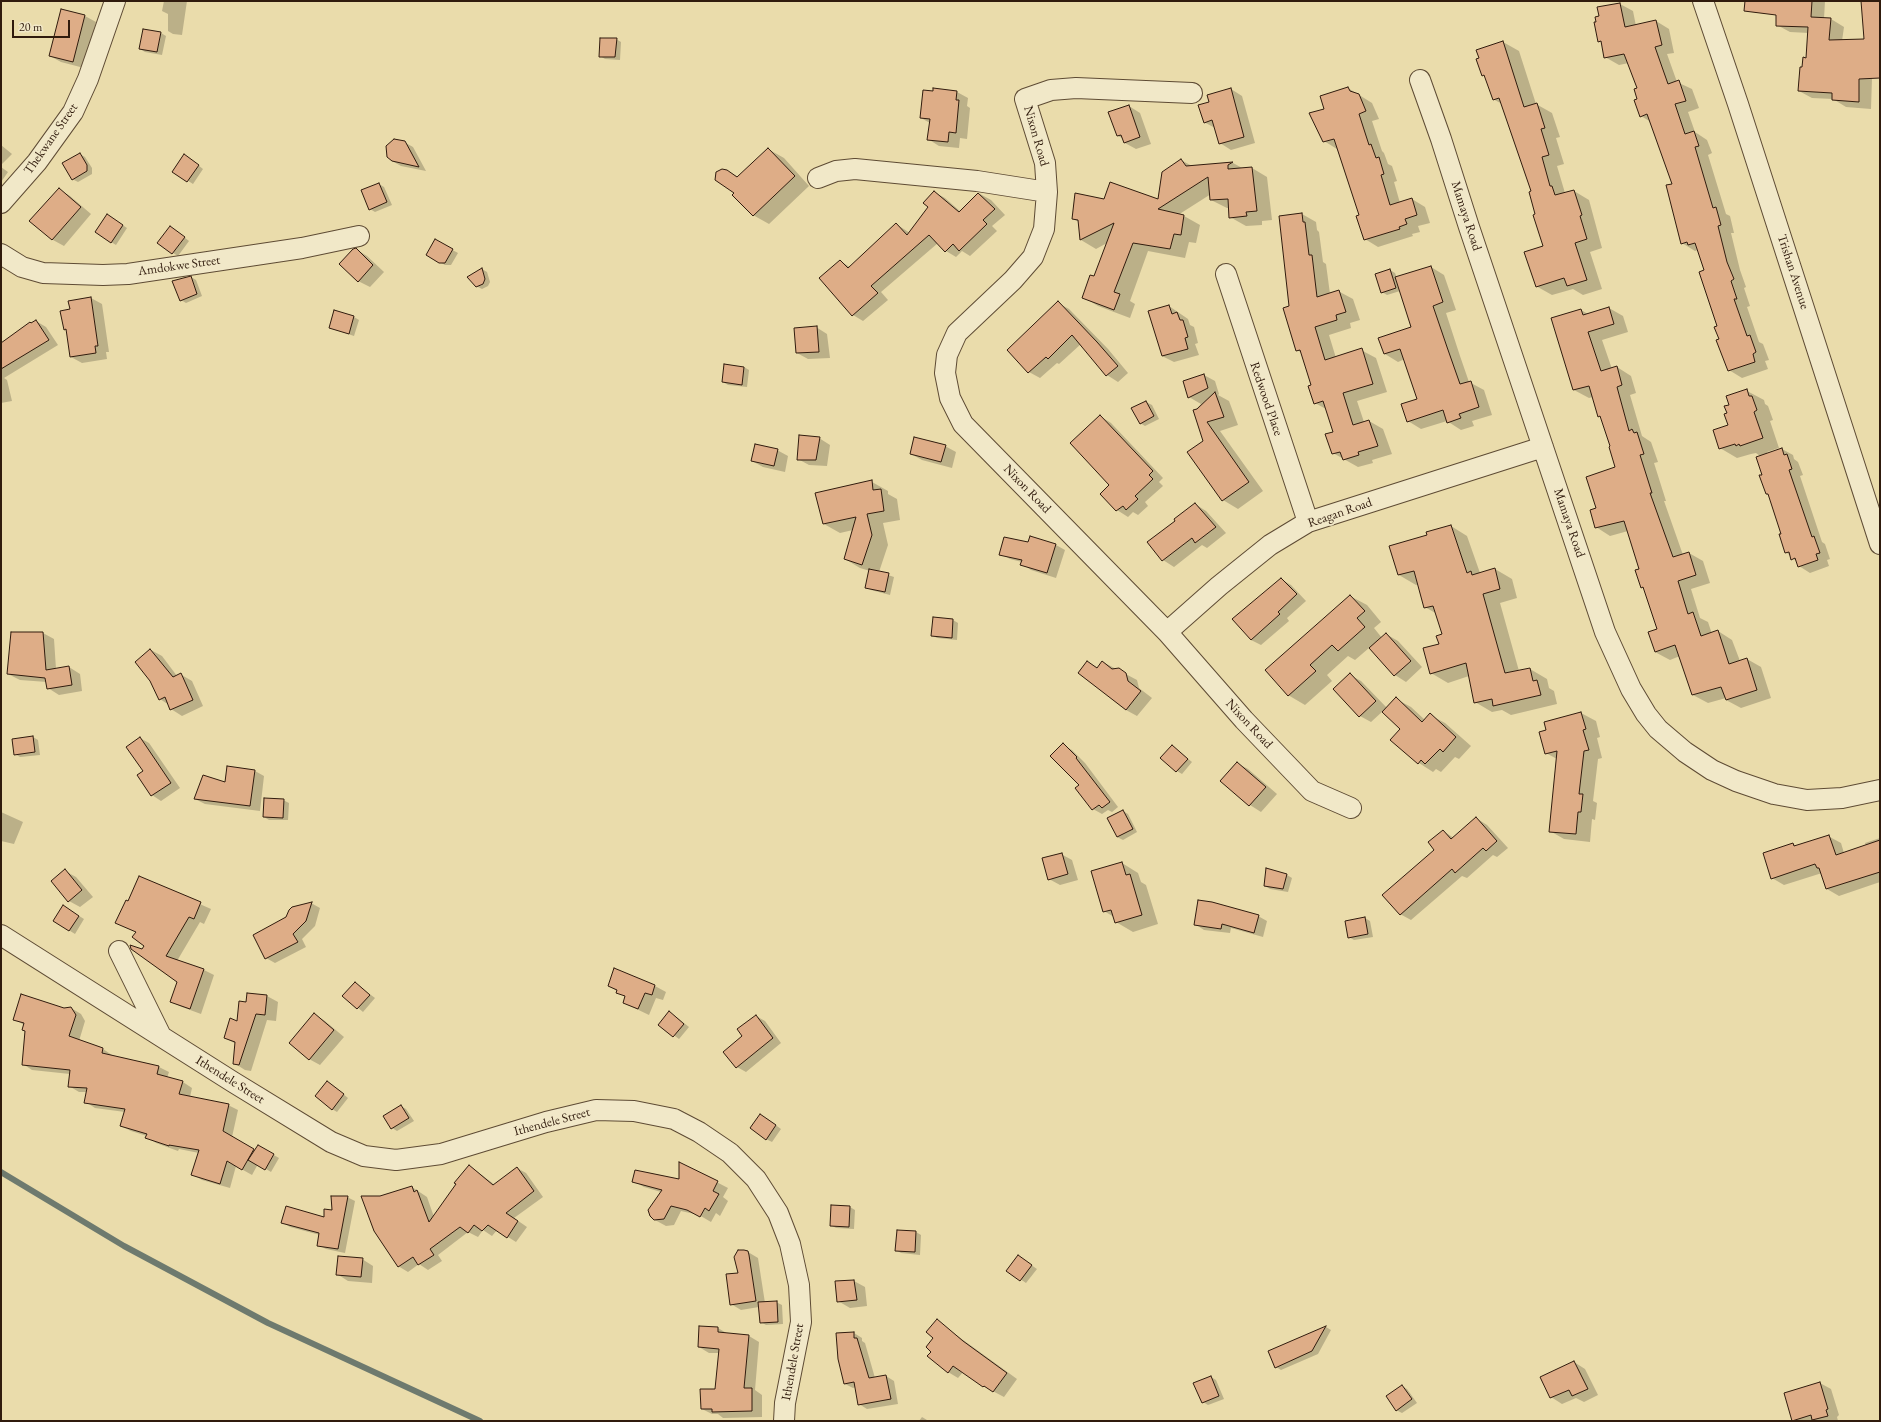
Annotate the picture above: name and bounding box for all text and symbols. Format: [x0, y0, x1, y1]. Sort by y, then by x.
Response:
scale bar [14, 12, 72, 38]
text: 20 m [19, 19, 42, 35]
street label: Thekwane Street [21, 100, 81, 178]
street label: Nixon Road [1020, 104, 1052, 168]
street label: Mamaya Road [1447, 179, 1485, 253]
street label: Trishan Avenue [1774, 233, 1812, 311]
street label: Amdokwe Street [137, 253, 221, 279]
street label: Redwood Place [1246, 360, 1286, 438]
street label: Nixon Road [1000, 461, 1054, 517]
street label: Mamaya Road [1550, 486, 1588, 560]
street label: Reagan Road [1306, 495, 1374, 531]
street label: Nixon Road [1222, 696, 1276, 752]
street label: Ithendele Street [193, 1053, 267, 1107]
street label: Ithendele Street [512, 1104, 592, 1140]
street label: Ithendele Street [779, 1322, 807, 1402]

